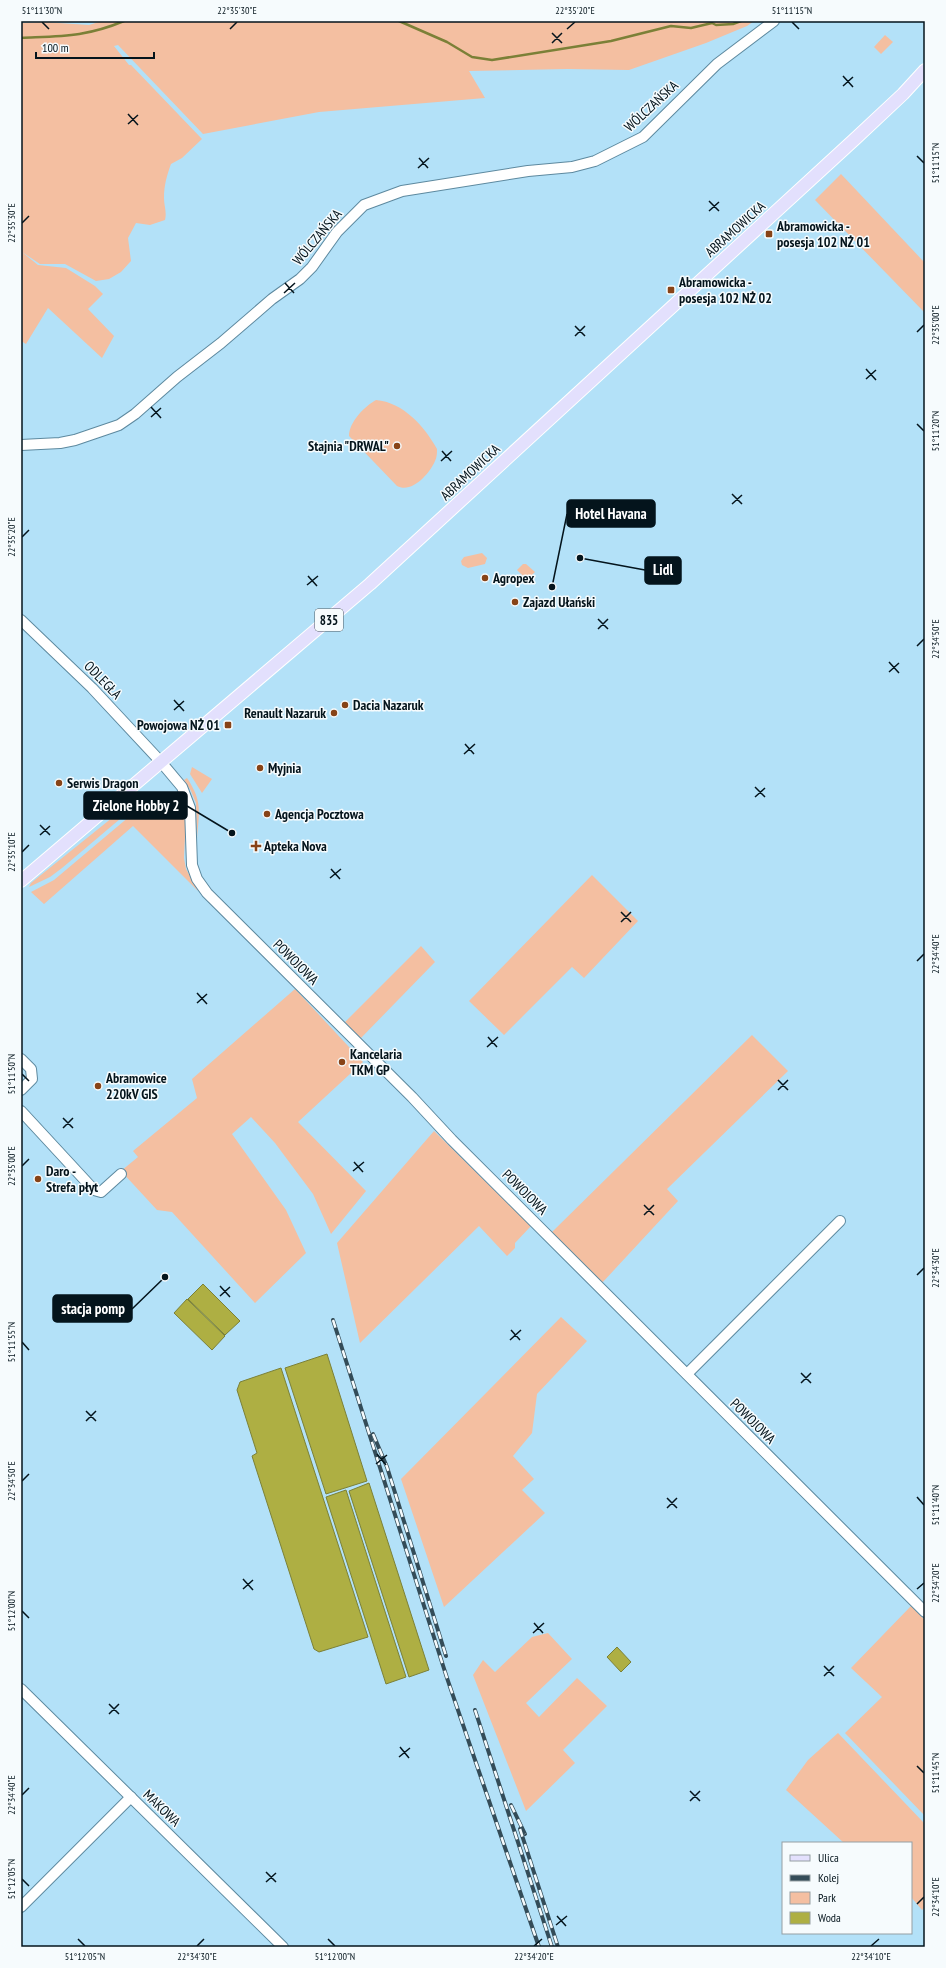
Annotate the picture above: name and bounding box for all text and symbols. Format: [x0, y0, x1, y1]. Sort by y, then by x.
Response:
text: 51°11'30"N [22, 4, 62, 17]
text: 22°35'30"E [217, 4, 257, 17]
text: 22°35'20"E [555, 4, 595, 17]
text: 51°11'15"N [772, 4, 812, 17]
scale bar [36, 34, 154, 60]
text: 100 m [42, 40, 69, 55]
street label: WÓLCZAŃSKA [620, 76, 682, 136]
text: 51°11'15"N [929, 143, 942, 183]
street label: ABRAMOWICKA [701, 197, 769, 261]
text: 22°35'30"E [5, 203, 18, 243]
street label: WÓLCZAŃSKA [289, 205, 346, 269]
place label: Abramowicka - posesja 102 NŻ 01 [776, 217, 870, 251]
marker: Abramowicka - posesja 102 NŻ 01 [764, 229, 774, 239]
place label: Abramowicka - posesja 102 NŻ 02 [678, 273, 772, 307]
marker: Abramowicka - posesja 102 NŻ 02 [666, 285, 676, 295]
text: 22°35'00"E [929, 305, 942, 345]
text: 51°11'20"N [929, 411, 942, 451]
place label: Stajnia "DRWAL" [308, 437, 389, 455]
street label: ABRAMOWICKA [436, 440, 504, 504]
marker: Stajnia "DRWAL" [392, 441, 402, 451]
callout: Hotel Havana [567, 500, 655, 527]
text: Hotel Havana [575, 504, 647, 523]
text: 22°35'20"E [5, 517, 18, 557]
callout: Lidl [645, 557, 681, 584]
text: Lidl [653, 560, 673, 579]
place label: Agropex [492, 569, 535, 587]
marker: Agropex [480, 573, 490, 583]
place label: Zajazd Ułański [523, 593, 595, 611]
marker: Zajazd Ułański [510, 597, 520, 607]
road number: 835 [315, 609, 343, 631]
text: 22°34'50"E [929, 619, 942, 659]
street label: ODLEGŁA [80, 657, 126, 703]
place label: Dacia Nazaruk [353, 696, 424, 714]
marker: Dacia Nazaruk [340, 700, 350, 710]
place label: Renault Nazaruk [244, 704, 326, 722]
marker: Renault Nazaruk [329, 708, 339, 718]
place label: Powojowa NŻ 01 [137, 716, 220, 734]
marker: Powojowa NŻ 01 [223, 720, 233, 730]
place label: Myjnia [268, 759, 301, 777]
marker: Myjnia [255, 763, 265, 773]
place label: Serwis Dragon [67, 774, 139, 792]
marker: Serwis Dragon [54, 778, 64, 788]
callout: Zielone Hobby 2 [84, 792, 187, 819]
text: Zielone Hobby 2 [93, 796, 179, 815]
place label: Agencja Pocztowa [274, 805, 364, 823]
marker: Agencja Pocztowa [262, 809, 272, 819]
text: 22°35'10"E [5, 832, 18, 872]
place label: Apteka Nova [263, 837, 327, 855]
marker: Apteka Nova [251, 841, 261, 851]
text: 22°34'40"E [929, 934, 942, 974]
street label: POWOJOWA [270, 936, 323, 989]
place label: Kancelaria TKM GP [350, 1045, 402, 1079]
text: 51°11'50"N [5, 1054, 18, 1094]
marker: Kancelaria TKM GP [337, 1057, 347, 1067]
place label: Abramowice 220kV GIS [105, 1069, 167, 1103]
marker: Abramowice 220kV GIS [93, 1081, 103, 1091]
text: 22°35'00"E [5, 1146, 18, 1186]
place label: Daro - Strefa płyt [46, 1162, 98, 1196]
street label: POWOJOWA [499, 1166, 552, 1219]
marker: Daro - Strefa płyt [33, 1174, 43, 1184]
text: 22°34'30"E [929, 1248, 942, 1288]
callout: stacja pomp [53, 1295, 132, 1322]
text: stacja pomp [61, 1299, 125, 1318]
text: 51°11'55"N [5, 1322, 18, 1362]
street label: POWOJOWA [727, 1395, 780, 1448]
text: 22°34'50"E [5, 1461, 18, 1501]
text: 51°11'40"N [929, 1485, 942, 1525]
text: 22°34'20"E [929, 1563, 942, 1603]
text: 51°12'00"N [5, 1591, 18, 1631]
text: 51°11'45"N [929, 1753, 942, 1793]
text: 22°34'40"E [5, 1775, 18, 1815]
street label: MAKOWA [139, 1786, 185, 1830]
legend [782, 1842, 912, 1934]
text: Ulica [818, 1850, 839, 1865]
text: 51°12'05"N [5, 1859, 18, 1899]
text: Kolej [818, 1870, 839, 1885]
text: 22°34'10"E [929, 1877, 942, 1917]
text: Park [818, 1890, 836, 1905]
text: Woda [818, 1910, 841, 1925]
text: 51°12'05"N [65, 1950, 105, 1963]
text: 22°34'30"E [177, 1950, 217, 1963]
text: 51°12'00"N [315, 1950, 355, 1963]
text: 22°34'20"E [514, 1950, 554, 1963]
text: 22°34'10"E [851, 1950, 891, 1963]

